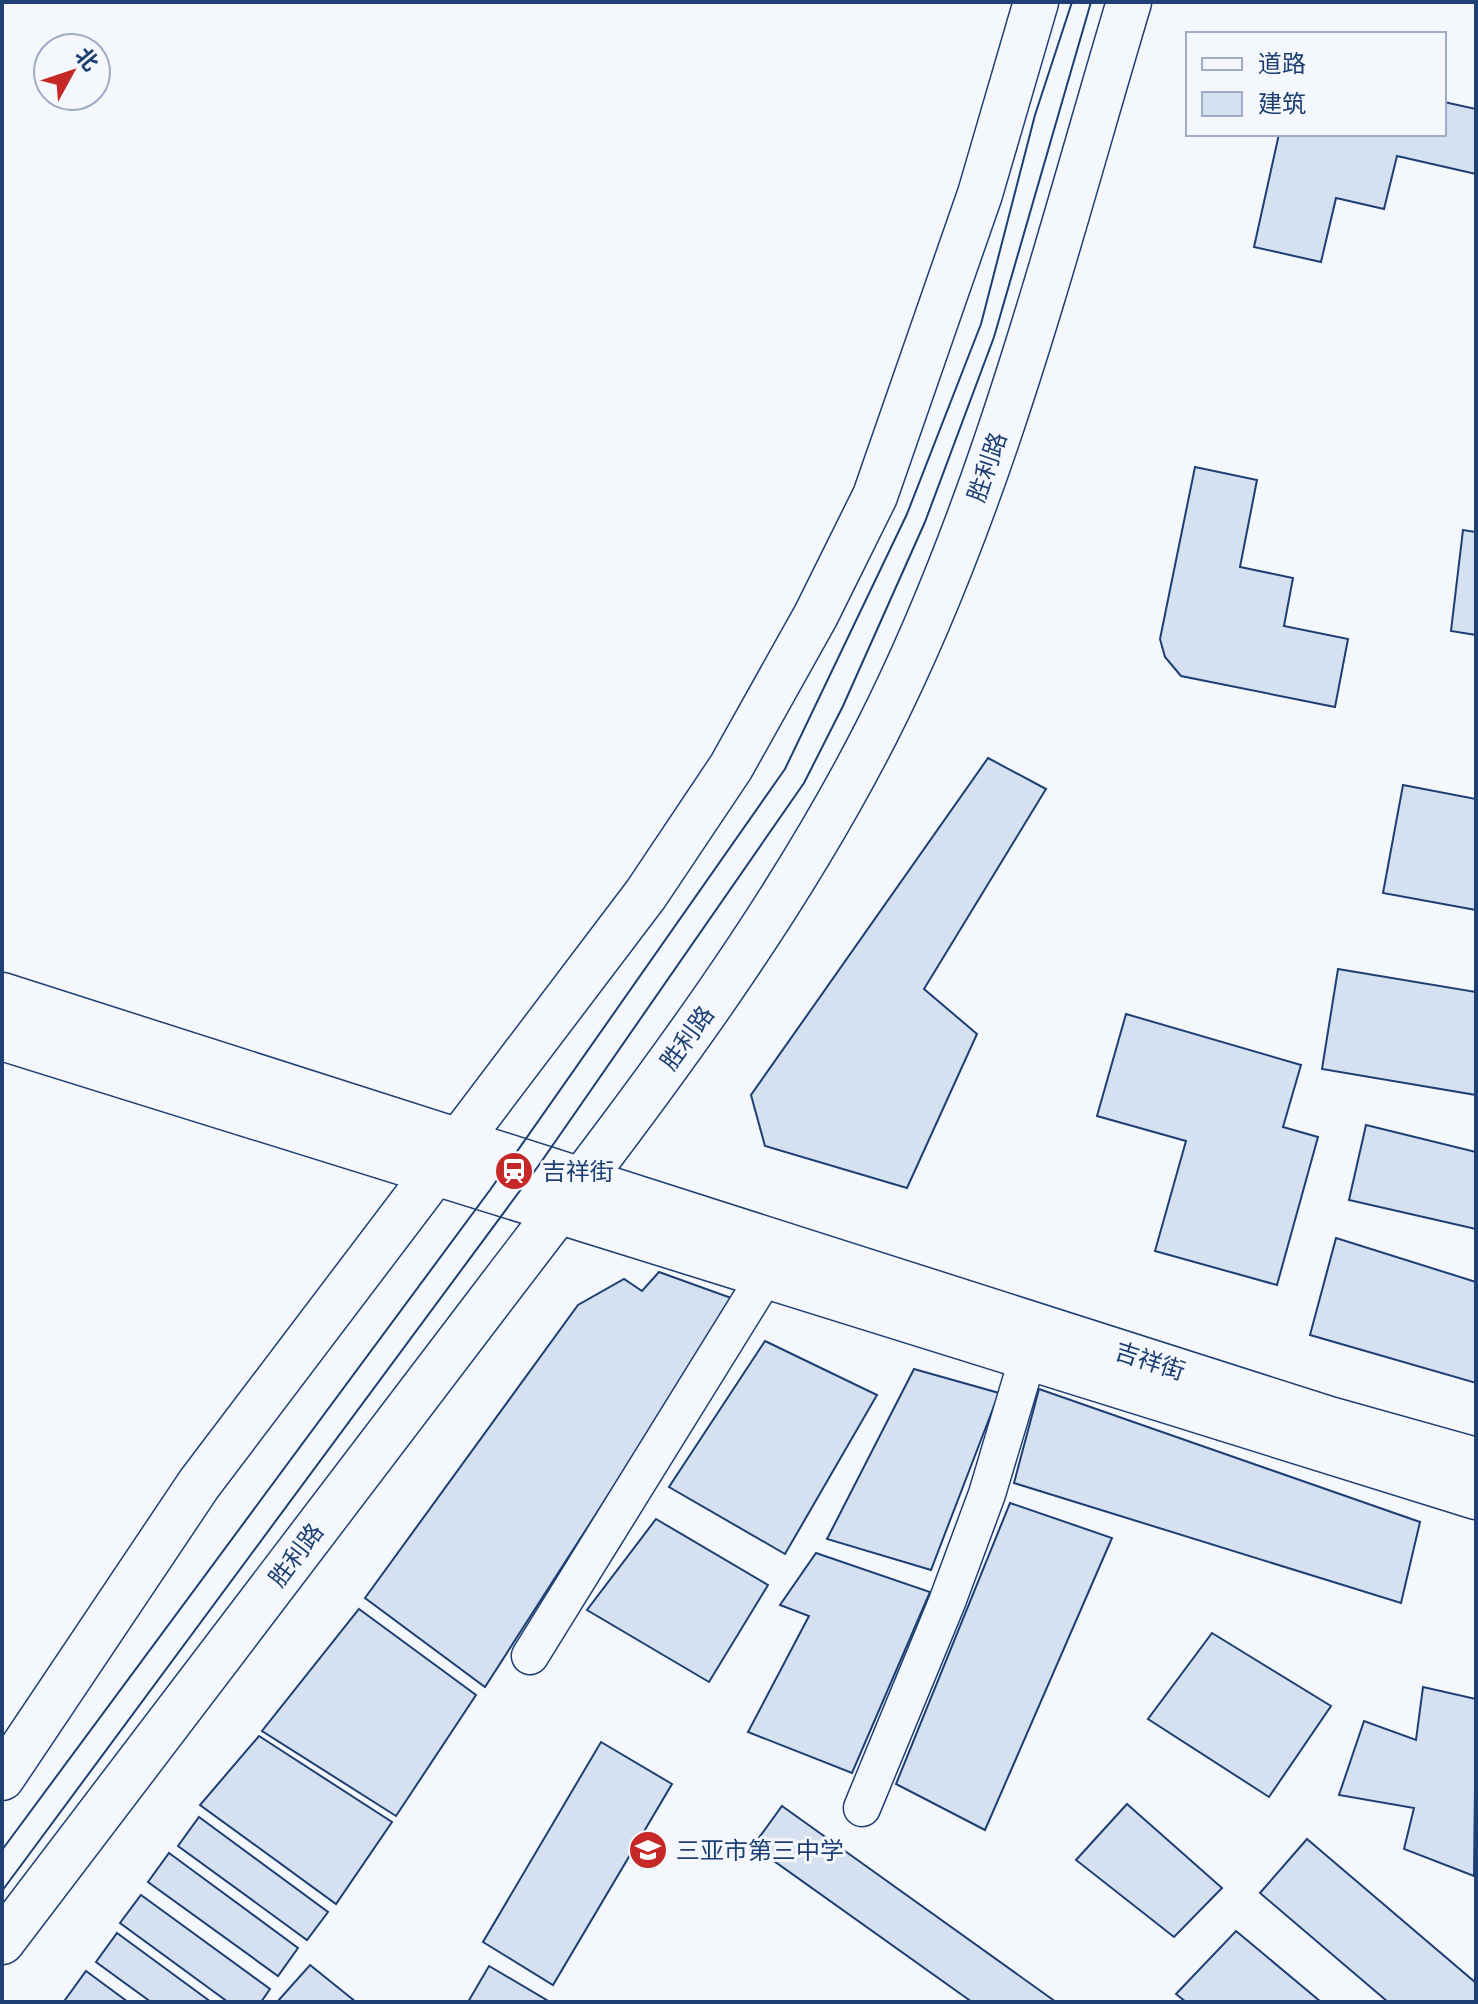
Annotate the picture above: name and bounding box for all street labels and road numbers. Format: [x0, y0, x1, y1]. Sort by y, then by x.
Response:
street label: 胜利路 [962, 428, 1012, 506]
street label: 胜利路 [654, 1000, 720, 1076]
street label: 吉祥街 [1111, 1336, 1189, 1386]
street label: 胜利路 [263, 1518, 329, 1592]

